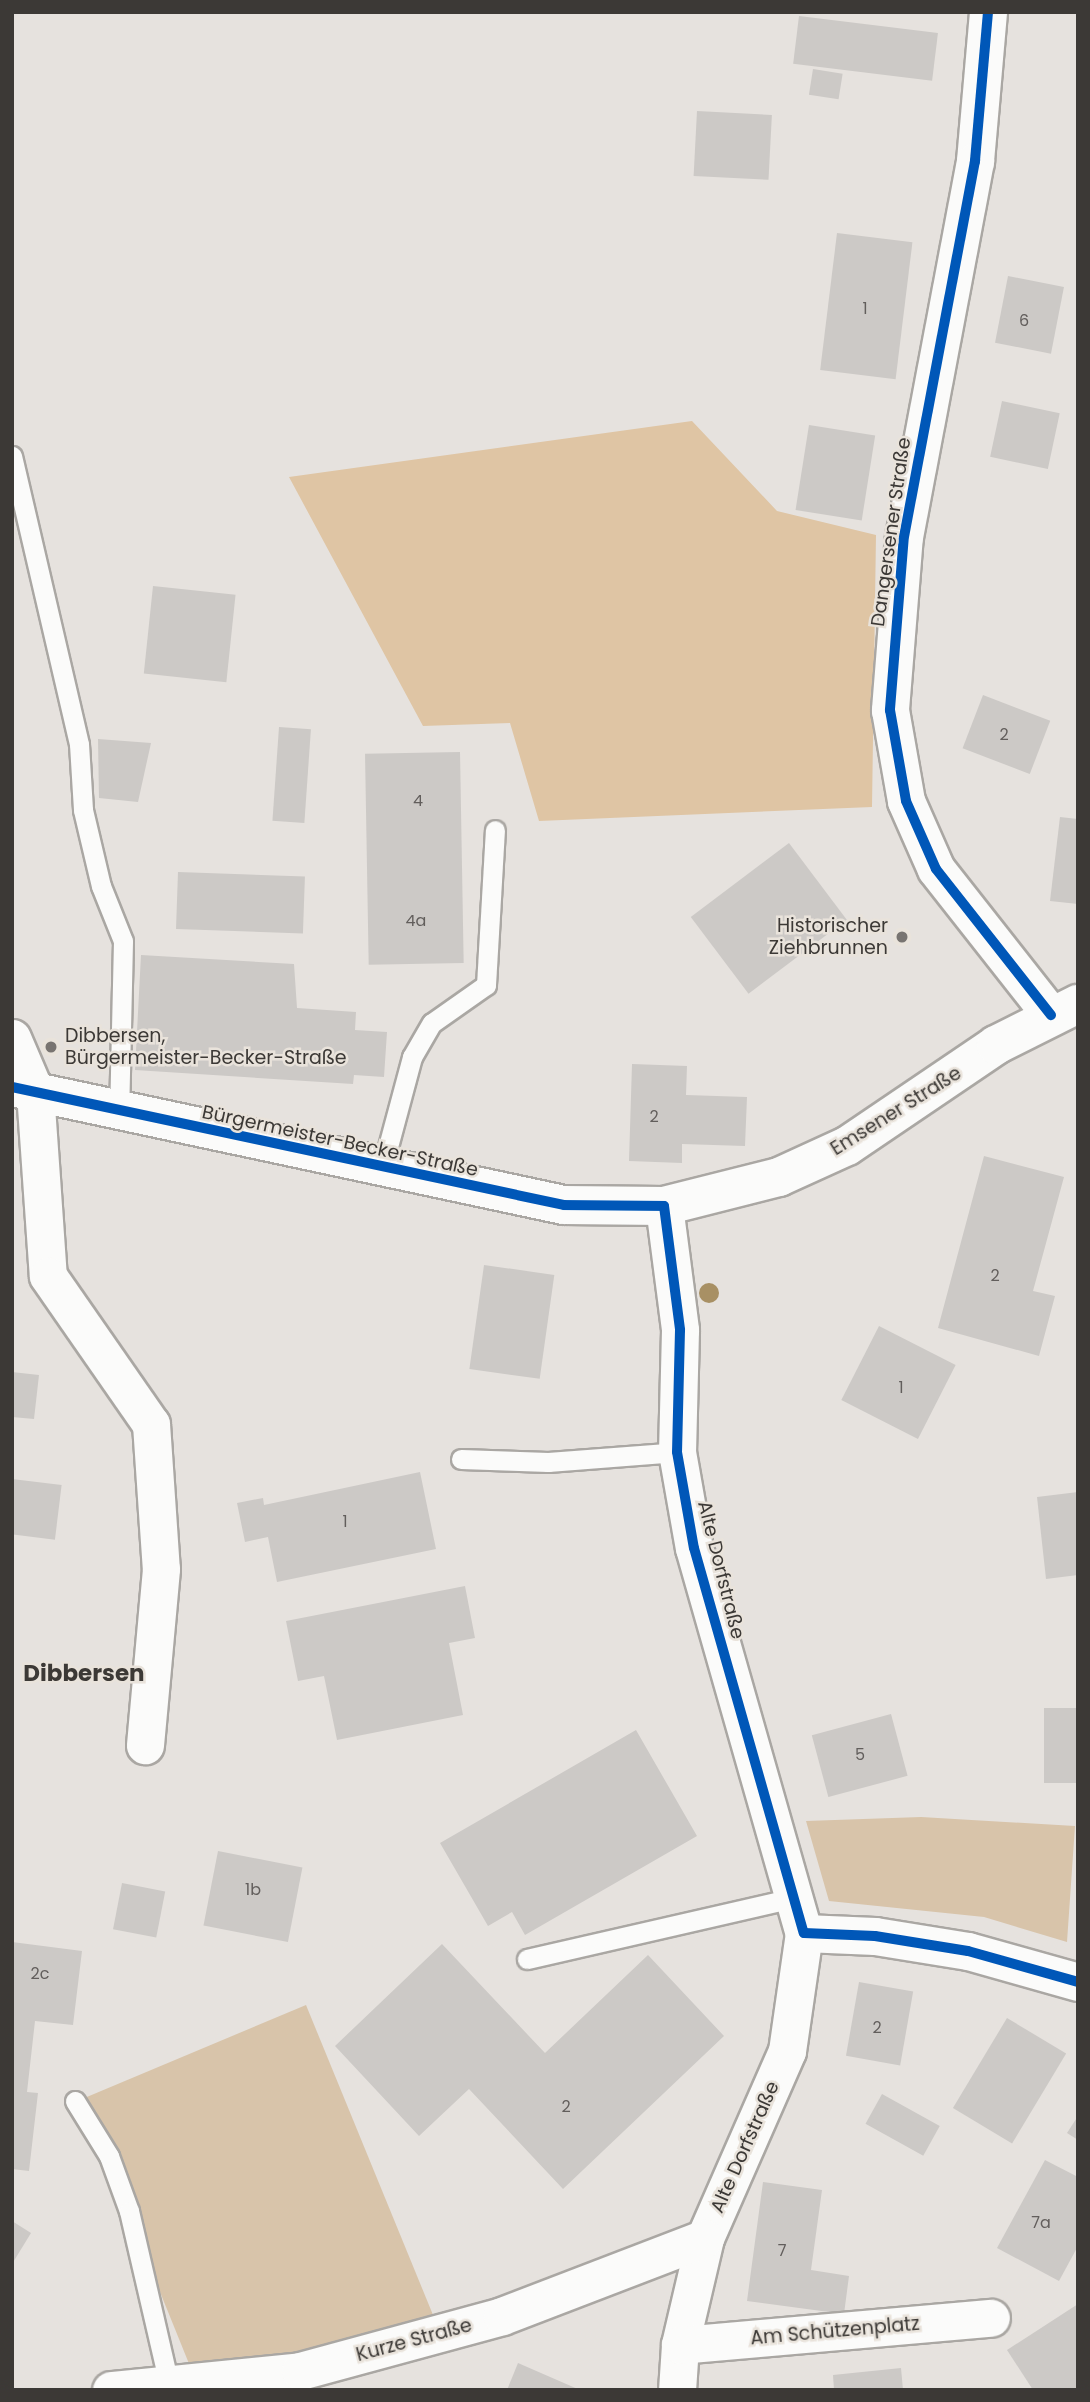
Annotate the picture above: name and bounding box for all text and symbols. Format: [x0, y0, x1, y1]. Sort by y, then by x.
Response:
house number: 1 [862, 299, 868, 319]
house number: 6 [1019, 311, 1029, 331]
street label: Dangersener Straße [866, 436, 916, 628]
house number: 2 [999, 725, 1009, 745]
house number: 4 [413, 791, 423, 811]
house number: 4a [406, 911, 426, 931]
place label: Historischer Ziehbrunnen [769, 915, 888, 959]
marker: Historischer Ziehbrunnen [894, 929, 910, 945]
place label: Dibbersen, Bürgermeister-Becker-Straße [65, 1025, 347, 1069]
marker: Dibbersen, Bürgermeister-Becker-Straße [43, 1039, 59, 1055]
street label: Emsener Straße [826, 1062, 966, 1160]
street label: Bürgermeister-Becker-Straße [200, 1101, 480, 1181]
house number: 2 [649, 1107, 659, 1127]
house number: 2 [990, 1266, 1000, 1286]
house number: 1 [898, 1378, 904, 1398]
street label: Alte Dorfstraße [693, 1499, 749, 1641]
house number: 1 [342, 1512, 348, 1532]
district label: Dibbersen [23, 1659, 145, 1687]
house number: 5 [855, 1745, 865, 1765]
house number: 1b [245, 1880, 261, 1900]
house number: 2c [31, 1964, 49, 1984]
house number: 2 [872, 2018, 882, 2038]
street label: Alte Dorfstraße [706, 2078, 784, 2216]
house number: 2 [561, 2097, 571, 2117]
house number: 7a [1031, 2213, 1051, 2233]
house number: 7 [778, 2241, 786, 2261]
street label: Am Schützenplatz [749, 2312, 921, 2350]
street label: Kurze Straße [354, 2314, 474, 2366]

